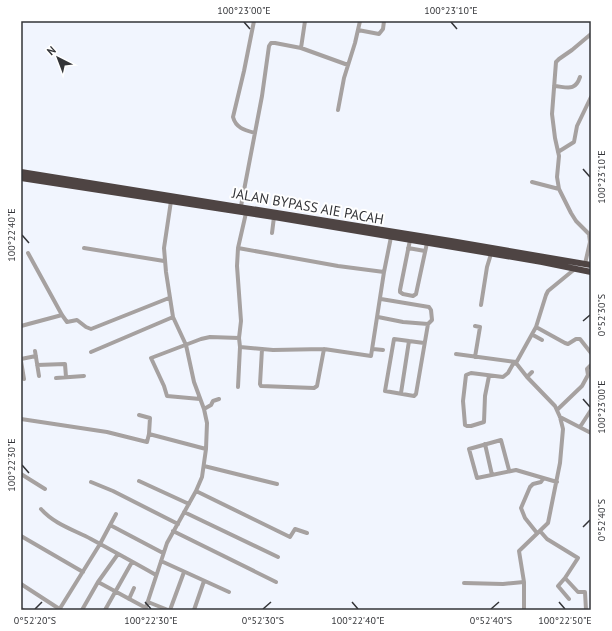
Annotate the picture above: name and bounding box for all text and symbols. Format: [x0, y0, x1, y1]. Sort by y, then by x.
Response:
text: 100°23'00"E [217, 4, 271, 17]
text: 100°23'10"E [424, 4, 478, 17]
north arrow [38, 38, 78, 78]
text: N [44, 43, 59, 58]
text: 100°23'10"E [595, 150, 608, 204]
street label: JALAN BYPASS AIE PACAH [230, 184, 385, 228]
text: 100°22'40"E [5, 208, 18, 262]
text: 0°52'30"S [595, 294, 608, 336]
text: 100°23'00"E [595, 380, 608, 434]
text: 100°22'30"E [5, 438, 18, 492]
text: 0°52'40"S [595, 499, 608, 541]
text: 0°52'20"S [14, 614, 56, 627]
text: 100°22'30"E [124, 614, 178, 627]
text: 0°52'30"S [242, 614, 284, 627]
text: 100°22'40"E [331, 614, 385, 627]
text: 0°52'40"S [470, 614, 512, 627]
text: 100°22'50"E [538, 614, 592, 627]

